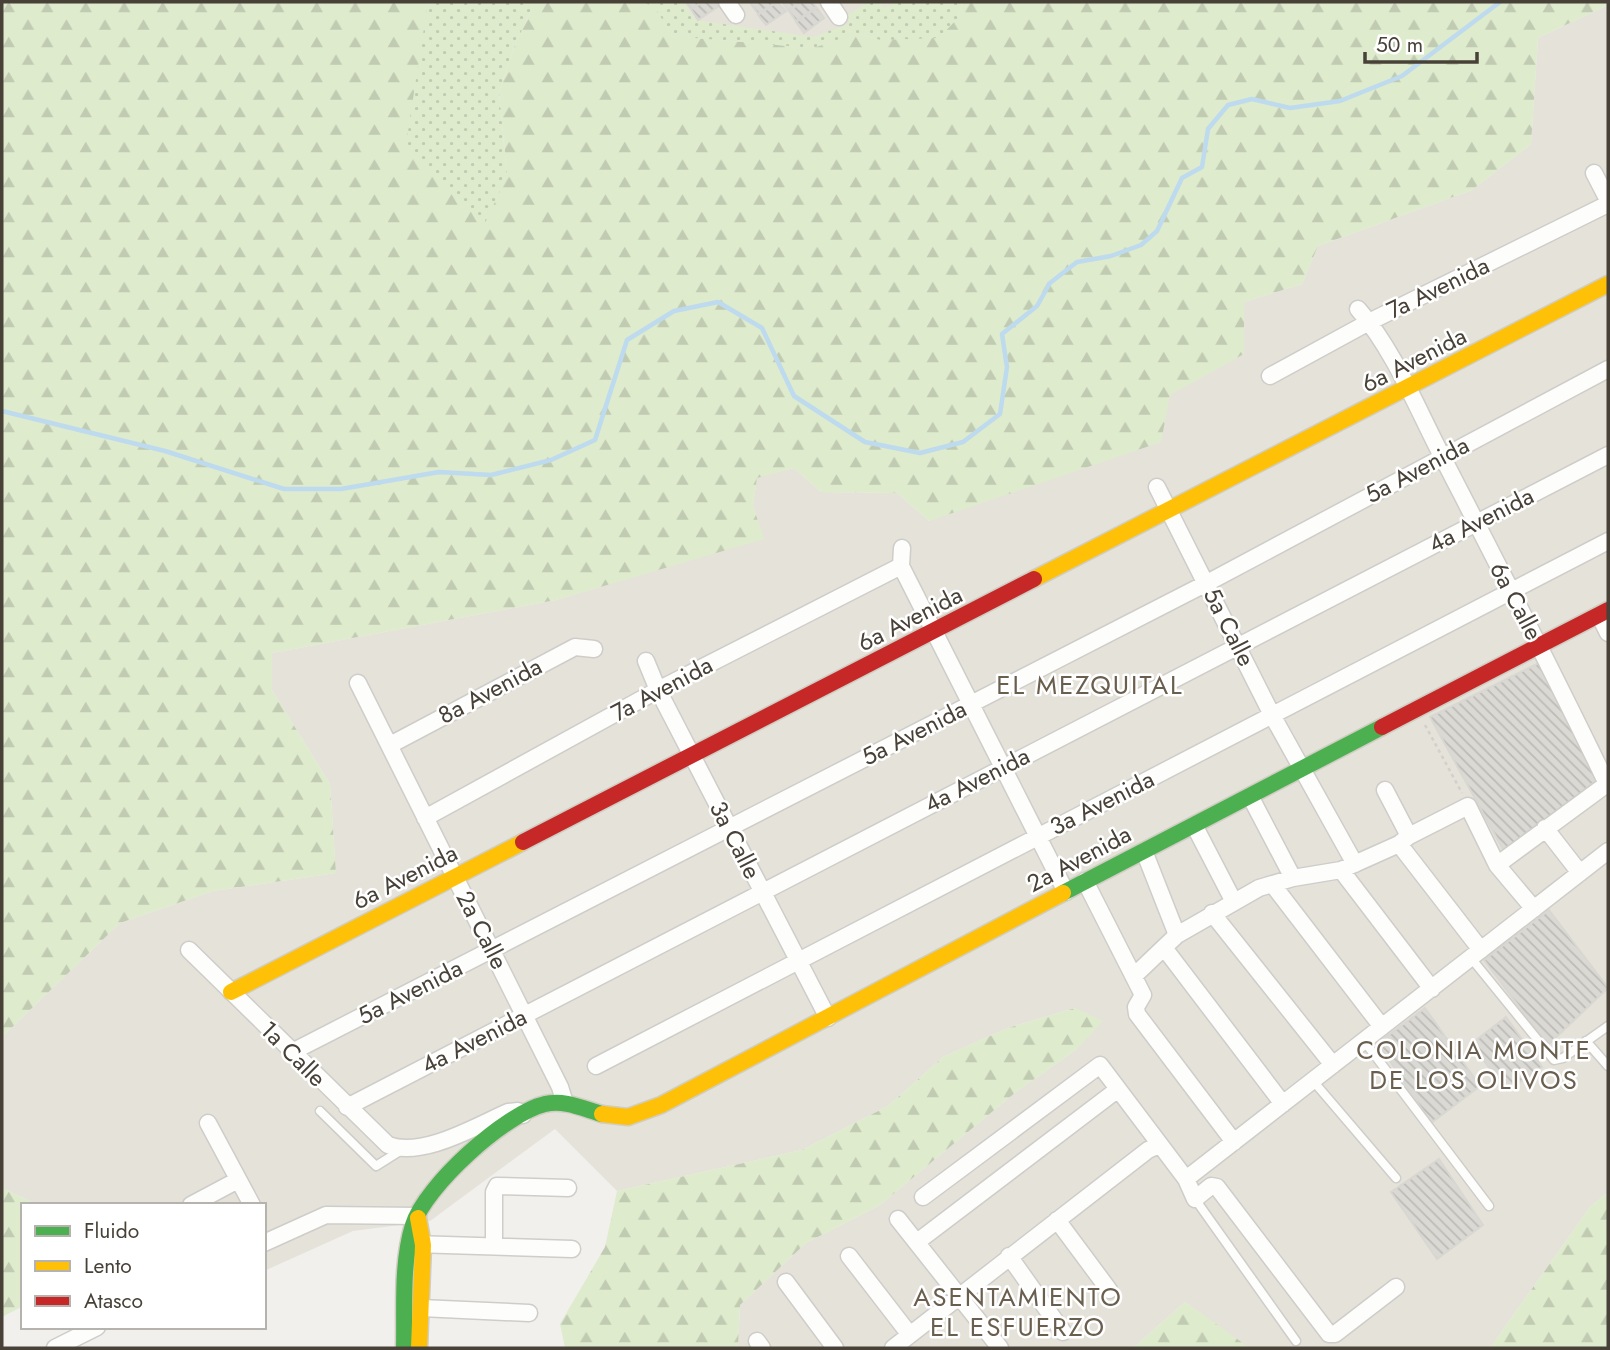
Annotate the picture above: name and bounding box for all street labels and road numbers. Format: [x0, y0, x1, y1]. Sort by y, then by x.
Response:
street label: 7a Avenida [1381, 248, 1495, 327]
street label: 6a Avenida [1355, 318, 1472, 401]
street label: 5a Avenida [1358, 427, 1475, 512]
street label: 4a Avenida [1422, 478, 1540, 561]
street label: 6a Calle [1481, 555, 1552, 646]
street label: 6a Avenida [851, 577, 968, 660]
street label: 5a Calle [1195, 582, 1264, 672]
street label: 7a Avenida [605, 647, 719, 730]
street label: 8a Avenida [432, 649, 548, 733]
street label: 5a Avenida [855, 691, 972, 774]
street label: 4a Avenida [918, 738, 1036, 821]
street label: 3a Avenida [1043, 761, 1160, 844]
street label: 3a Calle [701, 795, 770, 885]
street label: 2a Avenida [1020, 816, 1137, 901]
street label: 6a Avenida [346, 835, 463, 918]
street label: 2a Calle [448, 884, 517, 975]
street label: 5a Avenida [351, 950, 468, 1033]
street label: 4a Avenida [415, 999, 533, 1082]
street label: 1a Calle [252, 1013, 334, 1095]

